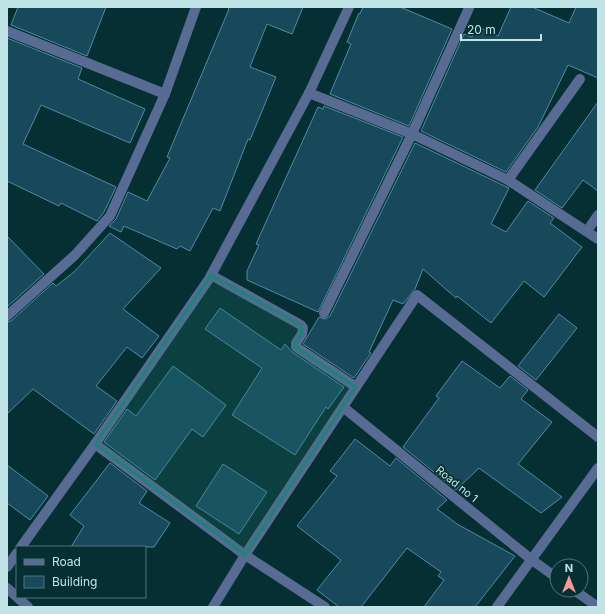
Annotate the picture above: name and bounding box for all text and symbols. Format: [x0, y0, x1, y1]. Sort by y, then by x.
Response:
scale bar [461, 16, 541, 42]
text: 20 m [467, 22, 496, 37]
street label: Road no 1 [433, 463, 481, 505]
legend [16, 546, 146, 598]
text: Road [52, 554, 81, 569]
north arrow [549, 558, 589, 598]
text: N [565, 561, 573, 575]
text: Building [52, 574, 97, 589]

